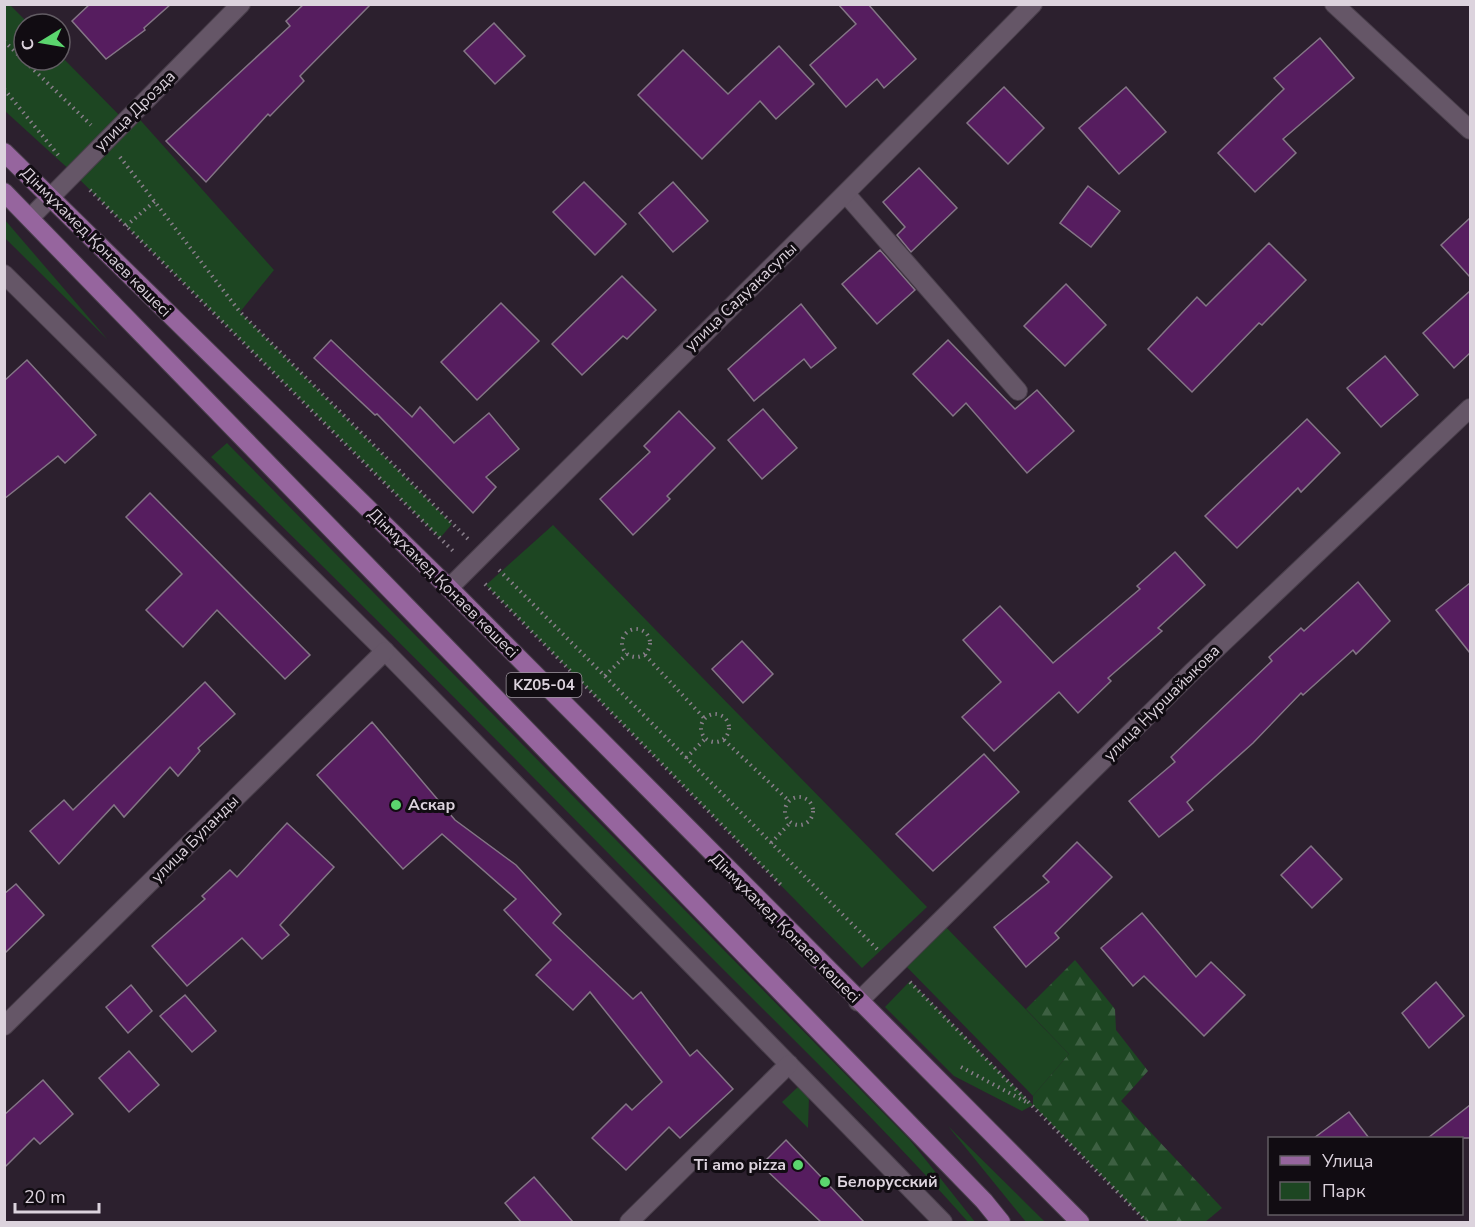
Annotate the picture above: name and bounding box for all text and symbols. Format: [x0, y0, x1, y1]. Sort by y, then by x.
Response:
north arrow [12, 12, 72, 72]
text: С [16, 37, 40, 52]
street label: улица Дрозда [90, 66, 180, 156]
street label: Дінмұхамед Қонаев көшесі [16, 162, 176, 322]
street label: улица Садуакасулы [680, 238, 802, 356]
street label: Дінмұхамед Қонаев көшесі [363, 503, 523, 663]
street label: улица Нуршайыкова [1099, 640, 1225, 766]
road number: KZ05-04 [506, 673, 582, 697]
street label: улица Буланды [146, 790, 244, 888]
place label: Аскар [408, 794, 456, 816]
marker: Аскар [389, 798, 403, 812]
street label: Дінмұхамед Қонаев көшесі [705, 848, 865, 1008]
legend [1268, 1137, 1463, 1215]
text: Улица [1321, 1149, 1373, 1173]
place label: Ti amo pizza [694, 1154, 786, 1176]
marker: Ti amo pizza [791, 1158, 805, 1172]
place label: Белорусский [837, 1171, 938, 1193]
marker: Белорусский [818, 1175, 832, 1189]
scale bar [15, 1176, 99, 1214]
text: Парк [1322, 1179, 1366, 1203]
text: 20 m [24, 1185, 66, 1209]

